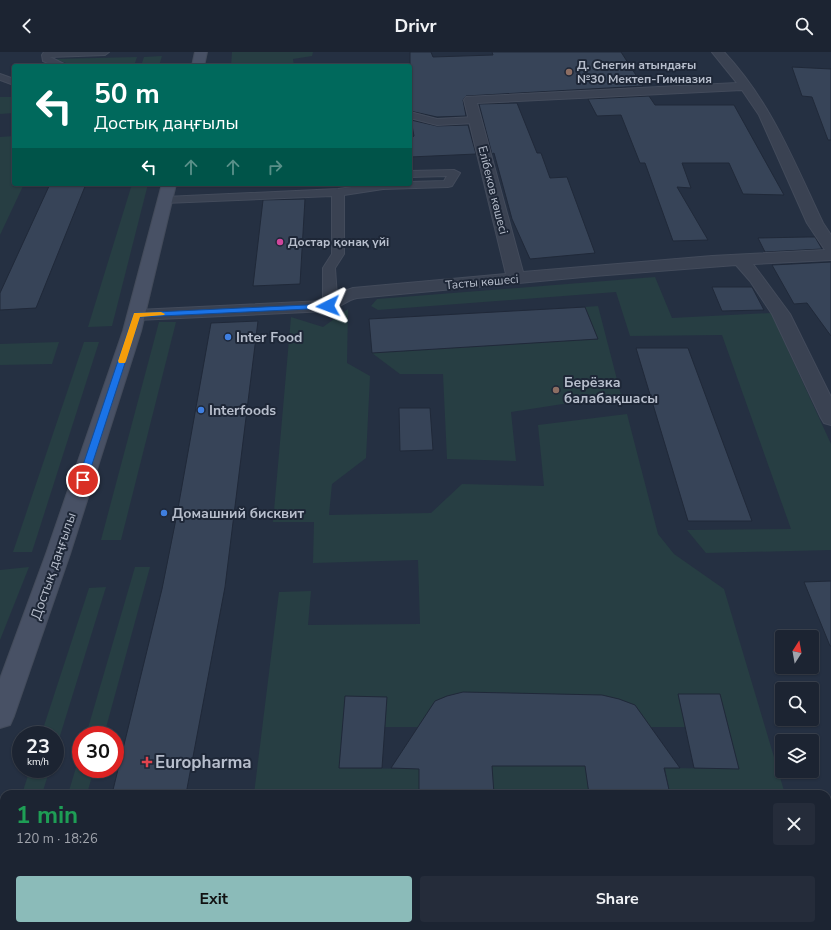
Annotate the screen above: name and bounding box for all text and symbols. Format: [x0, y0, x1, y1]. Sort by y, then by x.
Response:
text: Drivr [395, 14, 436, 38]
icon: back [16, 15, 38, 37]
icon: search [793, 15, 815, 37]
place label: Д. Снегин атындағы №30 Мектеп-Гимназия [577, 57, 712, 87]
marker: Д. Снегин атындағы №30 Мектеп-Гимназия [564, 67, 574, 77]
text: 50 m [94, 75, 160, 113]
icon: left [28, 80, 80, 132]
text: Достық даңғылы [94, 111, 239, 135]
street label: Елібеков көшесі [474, 144, 512, 236]
icon: left [138, 156, 160, 178]
icon: ahead [180, 156, 202, 178]
icon: ahead [222, 156, 244, 178]
icon: right [264, 156, 286, 178]
place label: Достар қонақ үйі [288, 234, 389, 250]
marker: Достар қонақ үйі [275, 237, 285, 247]
street label: Тасты көшесі [445, 271, 519, 293]
position arrow [307, 285, 349, 327]
place label: Inter Food [236, 328, 302, 347]
marker: Inter Food [223, 332, 233, 342]
place label: Берёзка балабақшасы [564, 373, 658, 408]
marker: Берёзка балабақшасы [551, 385, 561, 395]
place label: Interfoods [209, 401, 276, 420]
marker: Interfoods [196, 405, 206, 415]
pin [66, 463, 100, 497]
icon: arrive [72, 469, 94, 491]
place label: Домашний бисквит [172, 504, 304, 523]
marker: Домашний бисквит [159, 508, 169, 518]
street label: Достық даңғылы [26, 510, 81, 622]
north arrow [775, 630, 819, 674]
map controls [775, 630, 819, 778]
button: search [775, 682, 819, 726]
speed limit sign: 30 [72, 726, 124, 778]
text: 23 [26, 733, 50, 760]
button: layers [775, 734, 819, 778]
place label: Europharma [155, 751, 252, 774]
text: km/h [27, 755, 49, 769]
marker: Europharma [142, 757, 152, 767]
text: 1 min [16, 799, 78, 831]
button: close [773, 803, 815, 845]
text: 120 m · 18:26 [16, 830, 98, 848]
button: Exit [16, 876, 412, 922]
button: Share [420, 876, 815, 922]

